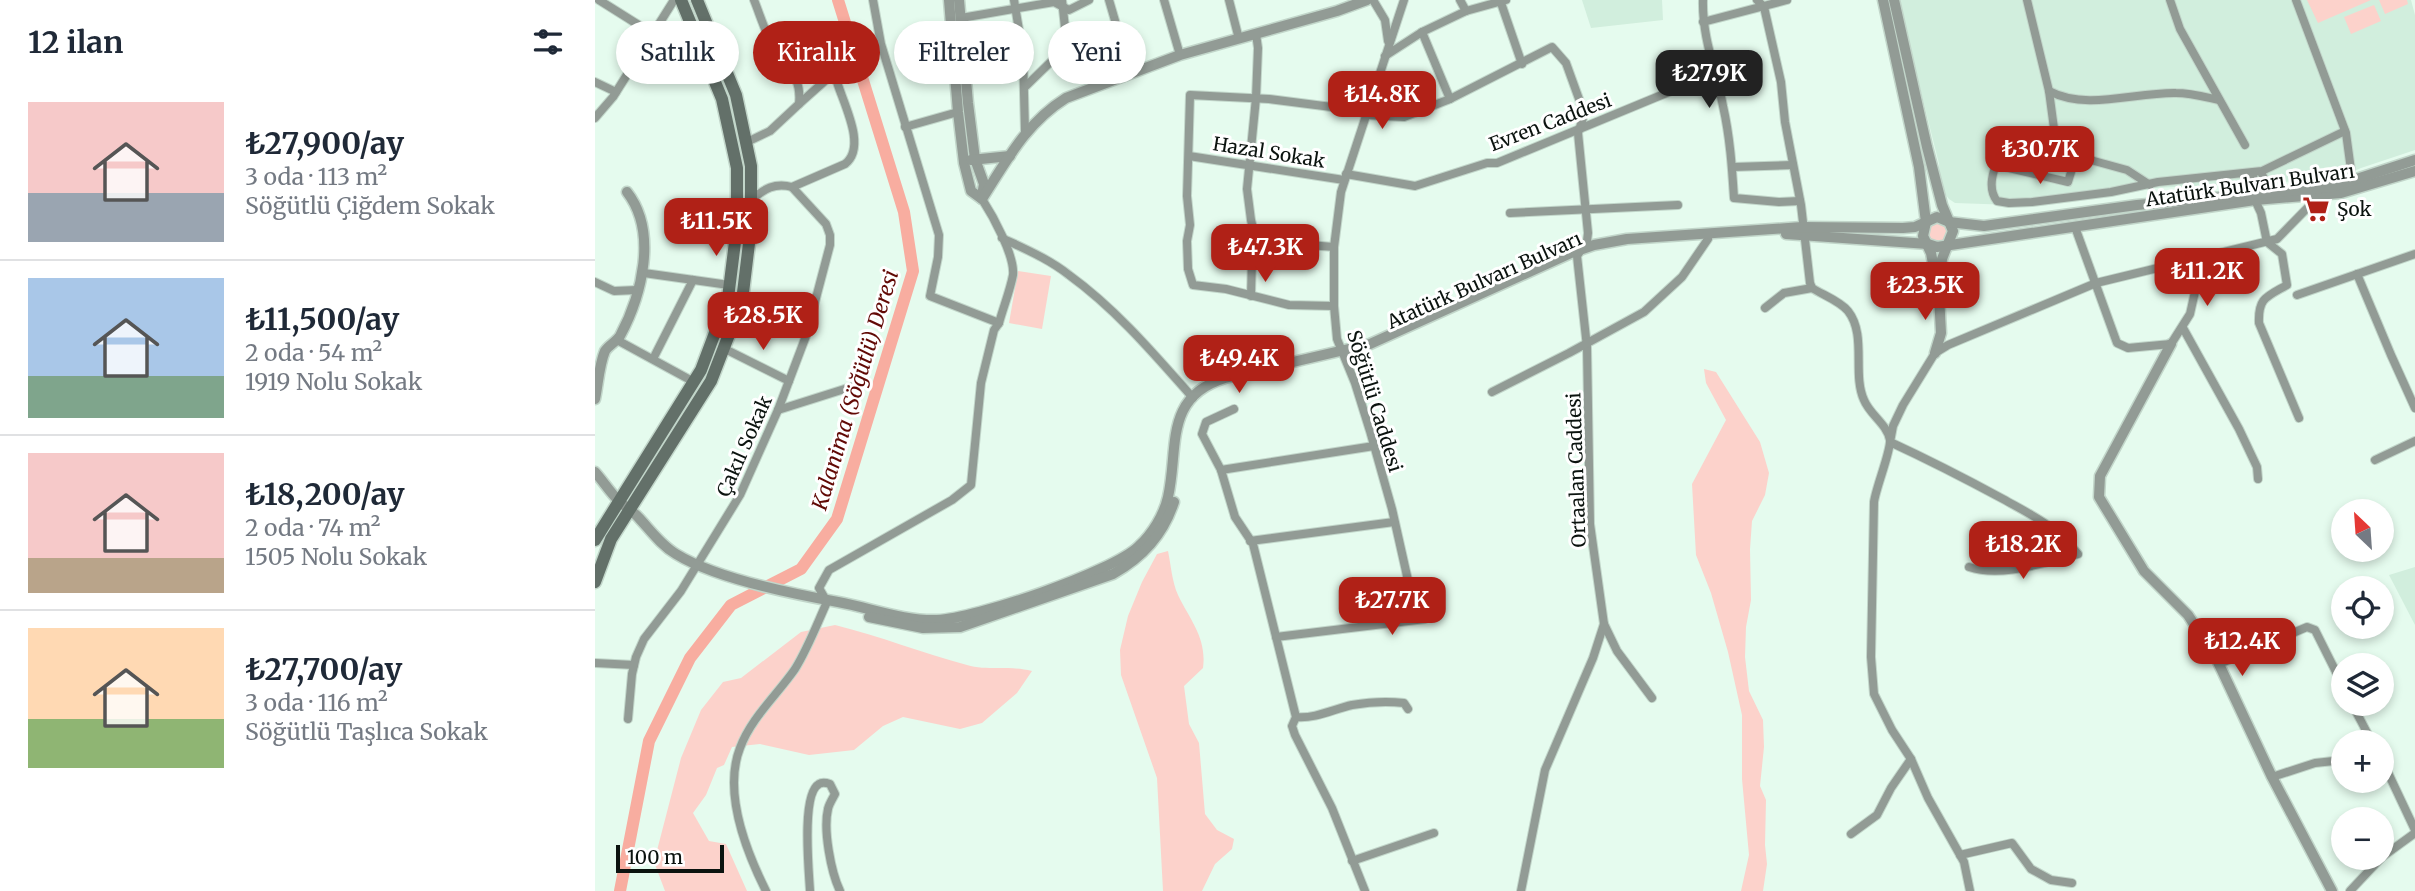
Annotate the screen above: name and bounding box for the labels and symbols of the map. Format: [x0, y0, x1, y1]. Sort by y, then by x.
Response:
pin: ₺27.9K [1652, 50, 1766, 110]
pin: ₺14.8K [1325, 72, 1439, 131]
street label: Evren Caddesi [1486, 88, 1614, 156]
pin: ₺30.7K [1983, 127, 2097, 186]
street label: Hazal Sokak [1211, 131, 1327, 173]
street label: Atatürk Bulvarı Bulvarı [2143, 158, 2356, 212]
supermarket icon: Şok [2301, 194, 2331, 224]
place label: Şok [2337, 197, 2371, 221]
pin: ₺11.5K [659, 198, 773, 258]
pin: ₺47.3K [1208, 224, 1322, 284]
street label: Atatürk Bulvarı Bulvarı [1382, 226, 1585, 334]
pin: ₺11.2K [2150, 248, 2264, 308]
pin: ₺23.5K [1868, 262, 1982, 322]
water label: Kalanima (Söğütlü) Deresi [805, 267, 904, 514]
pin: ₺28.5K [706, 292, 820, 352]
street label: Söğütlü Caddesi [1342, 327, 1408, 475]
pin: ₺49.4K [1182, 336, 1296, 395]
street label: Çakıl Sokak [711, 392, 777, 500]
street label: Ortaalan Caddesi [1561, 392, 1591, 548]
north arrow [2331, 499, 2394, 562]
pin: ₺18.2K [1966, 522, 2080, 581]
pin: ₺27.7K [1335, 578, 1449, 637]
pin: ₺12.4K [2185, 618, 2299, 678]
scale bar [616, 842, 725, 874]

